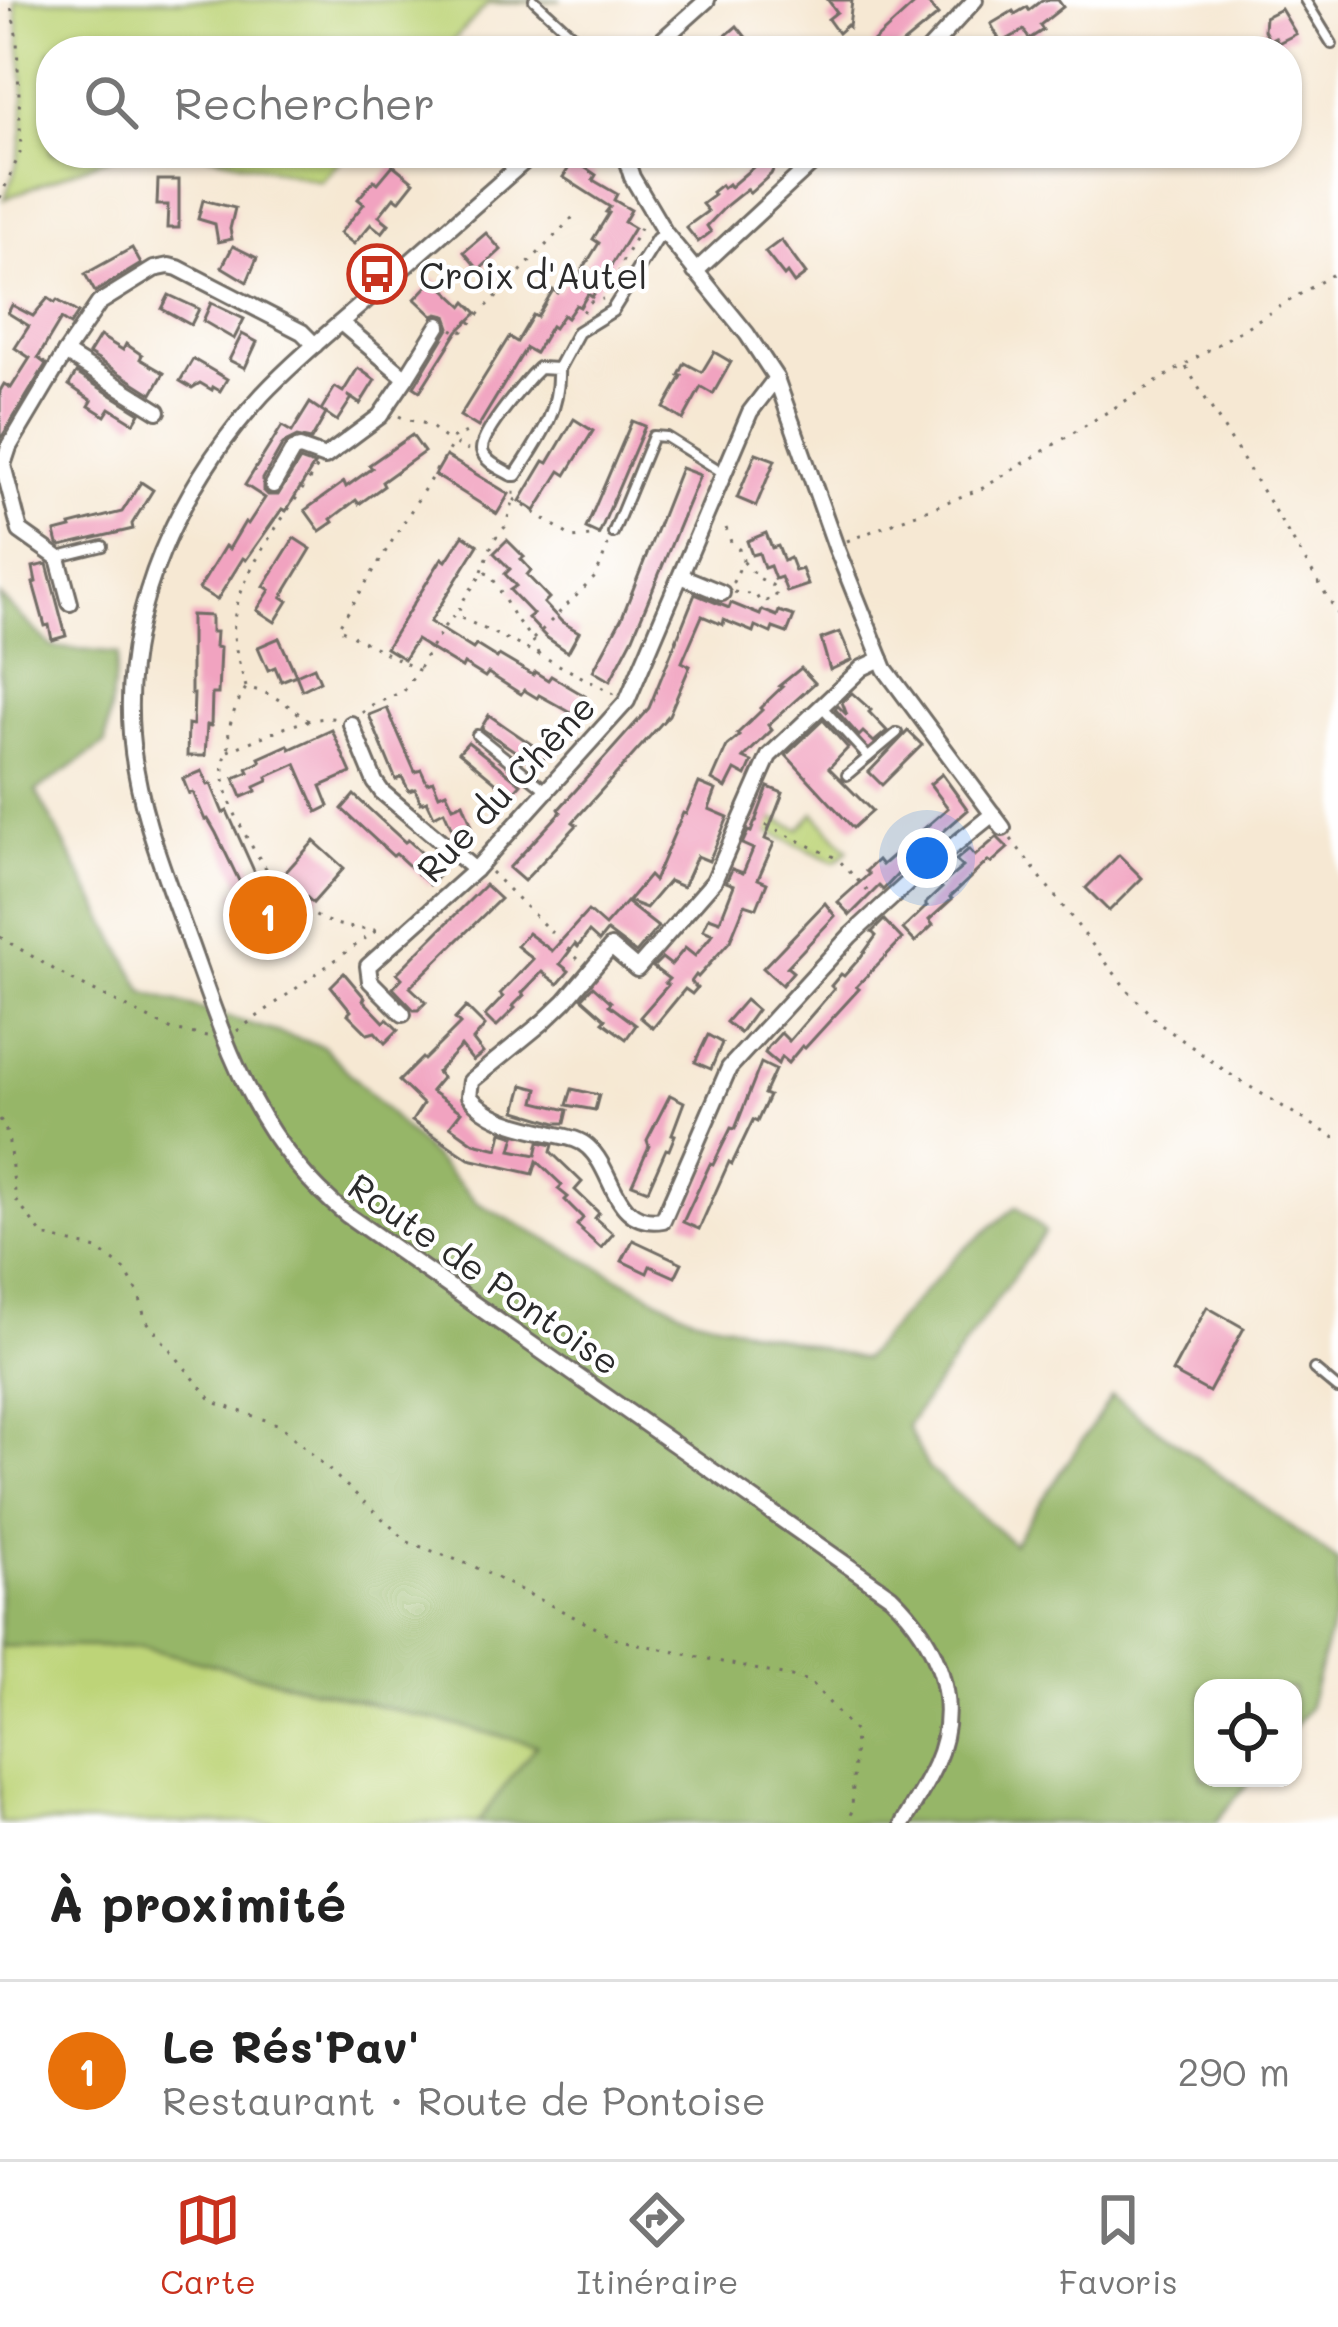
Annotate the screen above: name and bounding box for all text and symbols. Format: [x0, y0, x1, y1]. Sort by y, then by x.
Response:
search box [36, 36, 1302, 168]
icon: search [78, 69, 144, 135]
text: Rechercher [174, 73, 435, 131]
bus stop icon: Croix d'Autel [346, 243, 408, 305]
place label: Croix d'Autel [419, 251, 648, 298]
street label: Rue du Chêne [406, 683, 604, 891]
your location [897, 828, 957, 888]
pin: 1 [229, 870, 307, 960]
street label: Route de Pontoise [340, 1161, 630, 1385]
map controls [1194, 1679, 1302, 1787]
button: locate [1194, 1679, 1302, 1787]
text: À proximité [48, 1868, 346, 1935]
text: Le Rés'Pav' [162, 2016, 419, 2074]
text: 1 [78, 2045, 96, 2096]
text: 290 m [1178, 2045, 1290, 2096]
text: Restaurant · Route de Pontoise [162, 2074, 766, 2125]
tab: Carte [160, 2187, 256, 2302]
tab: Itinéraire [576, 2187, 738, 2302]
tab: Favoris [1059, 2187, 1178, 2302]

